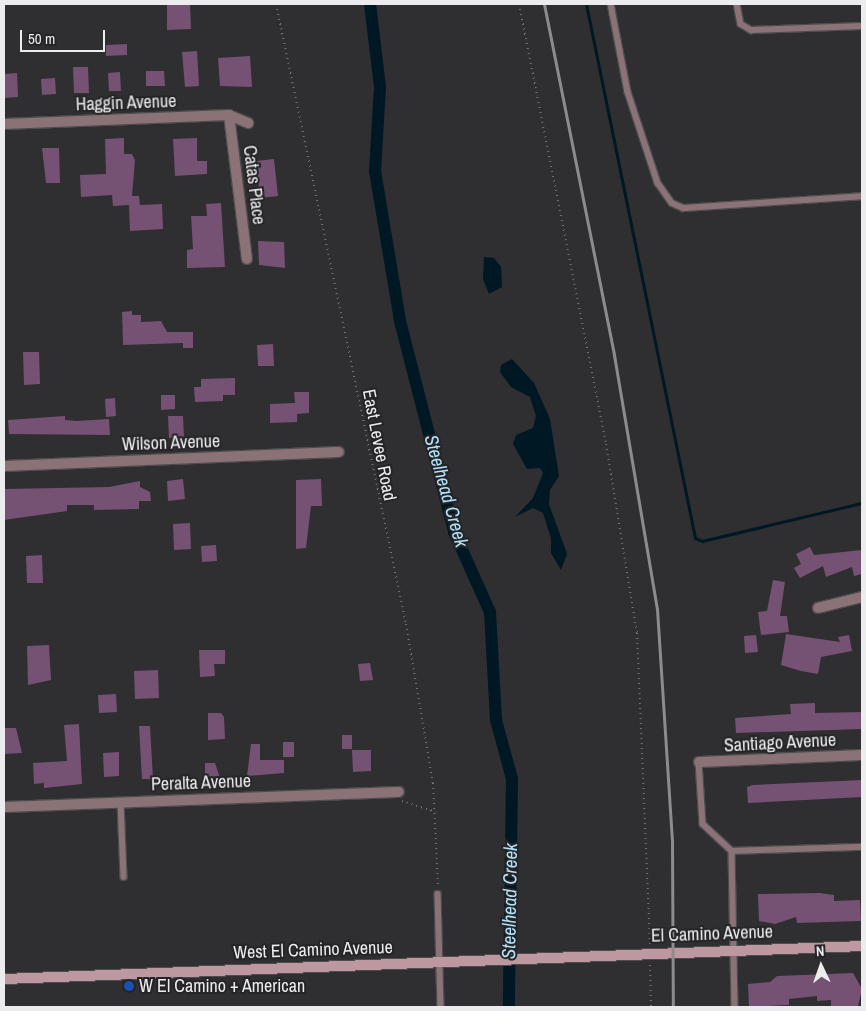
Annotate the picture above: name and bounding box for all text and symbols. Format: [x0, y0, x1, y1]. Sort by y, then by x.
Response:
scale bar [22, 20, 108, 52]
text: 50 m [28, 28, 55, 49]
street label: Haggin Avenue [75, 90, 177, 116]
street label: Catas Place [238, 144, 270, 226]
street label: East Levee Road [358, 387, 400, 503]
street label: Wilson Avenue [121, 430, 221, 456]
water label: Steelhead Creek [419, 432, 473, 550]
street label: Santiago Avenue [723, 729, 837, 757]
street label: Peralta Avenue [150, 770, 252, 796]
water label: Steelhead Creek [498, 843, 522, 959]
street label: El Camino Avenue [650, 921, 774, 947]
street label: West El Camino Avenue [233, 936, 393, 964]
north arrow [796, 941, 846, 991]
text: N [816, 942, 825, 960]
place label: W El Camino + American [139, 975, 306, 997]
marker: W El Camino + American [123, 980, 135, 992]

